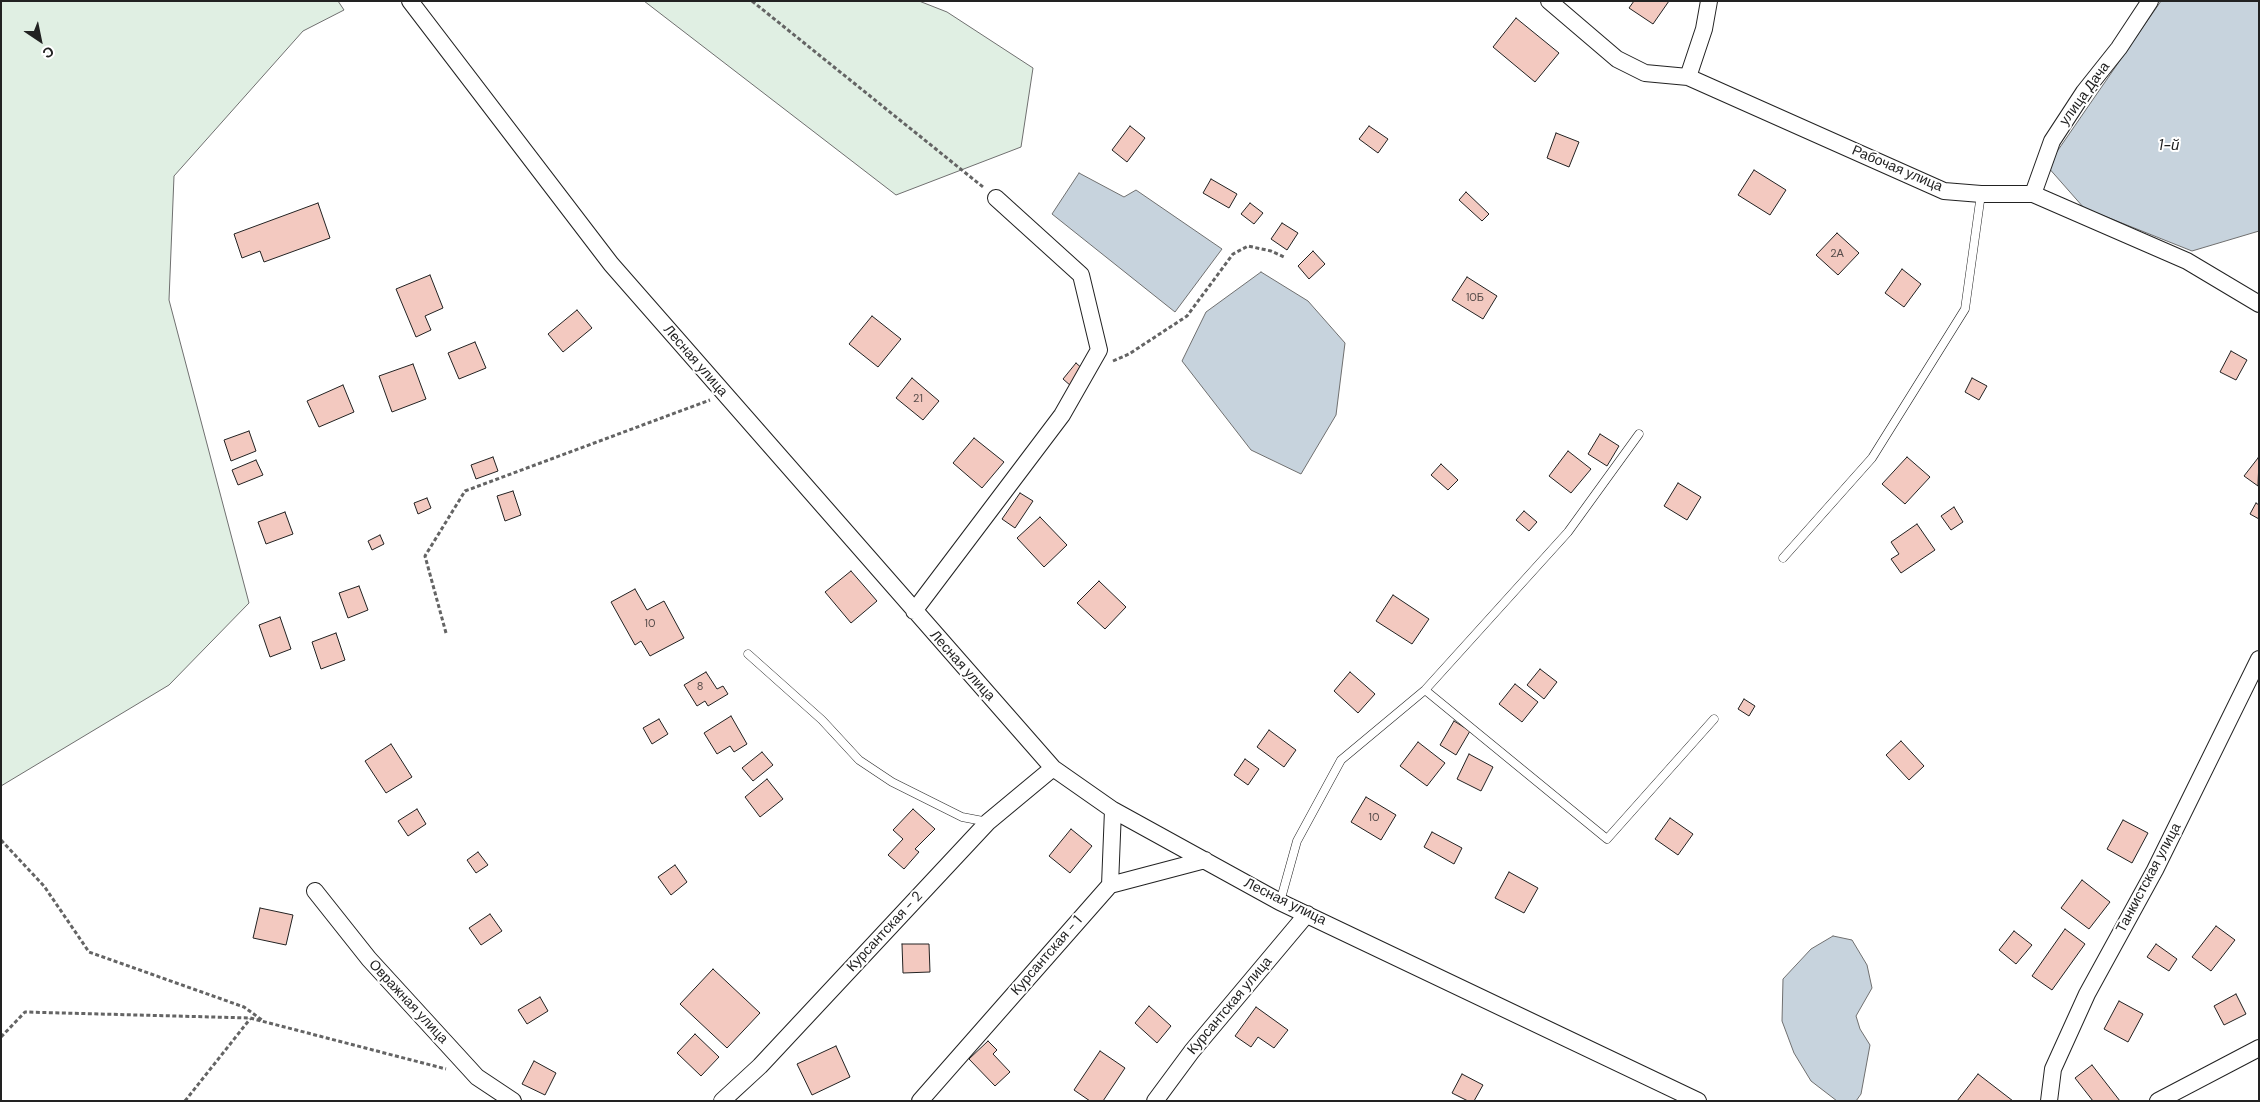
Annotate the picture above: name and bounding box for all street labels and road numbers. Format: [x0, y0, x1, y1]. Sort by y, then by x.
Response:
street label: улица Дача [2056, 59, 2114, 129]
street label: Рабочая улица [1849, 142, 1945, 196]
street label: Лесная улица [659, 322, 731, 400]
street label: Лесная улица [926, 627, 998, 705]
street label: Танкистская улица [2113, 820, 2185, 936]
street label: Лесная улица [1241, 875, 1329, 929]
street label: Курсантская - 2 [844, 888, 926, 976]
street label: Курсантская - 1 [1008, 913, 1086, 999]
street label: Курсантская улица [1184, 954, 1276, 1058]
street label: Овражная улица [365, 957, 451, 1047]

